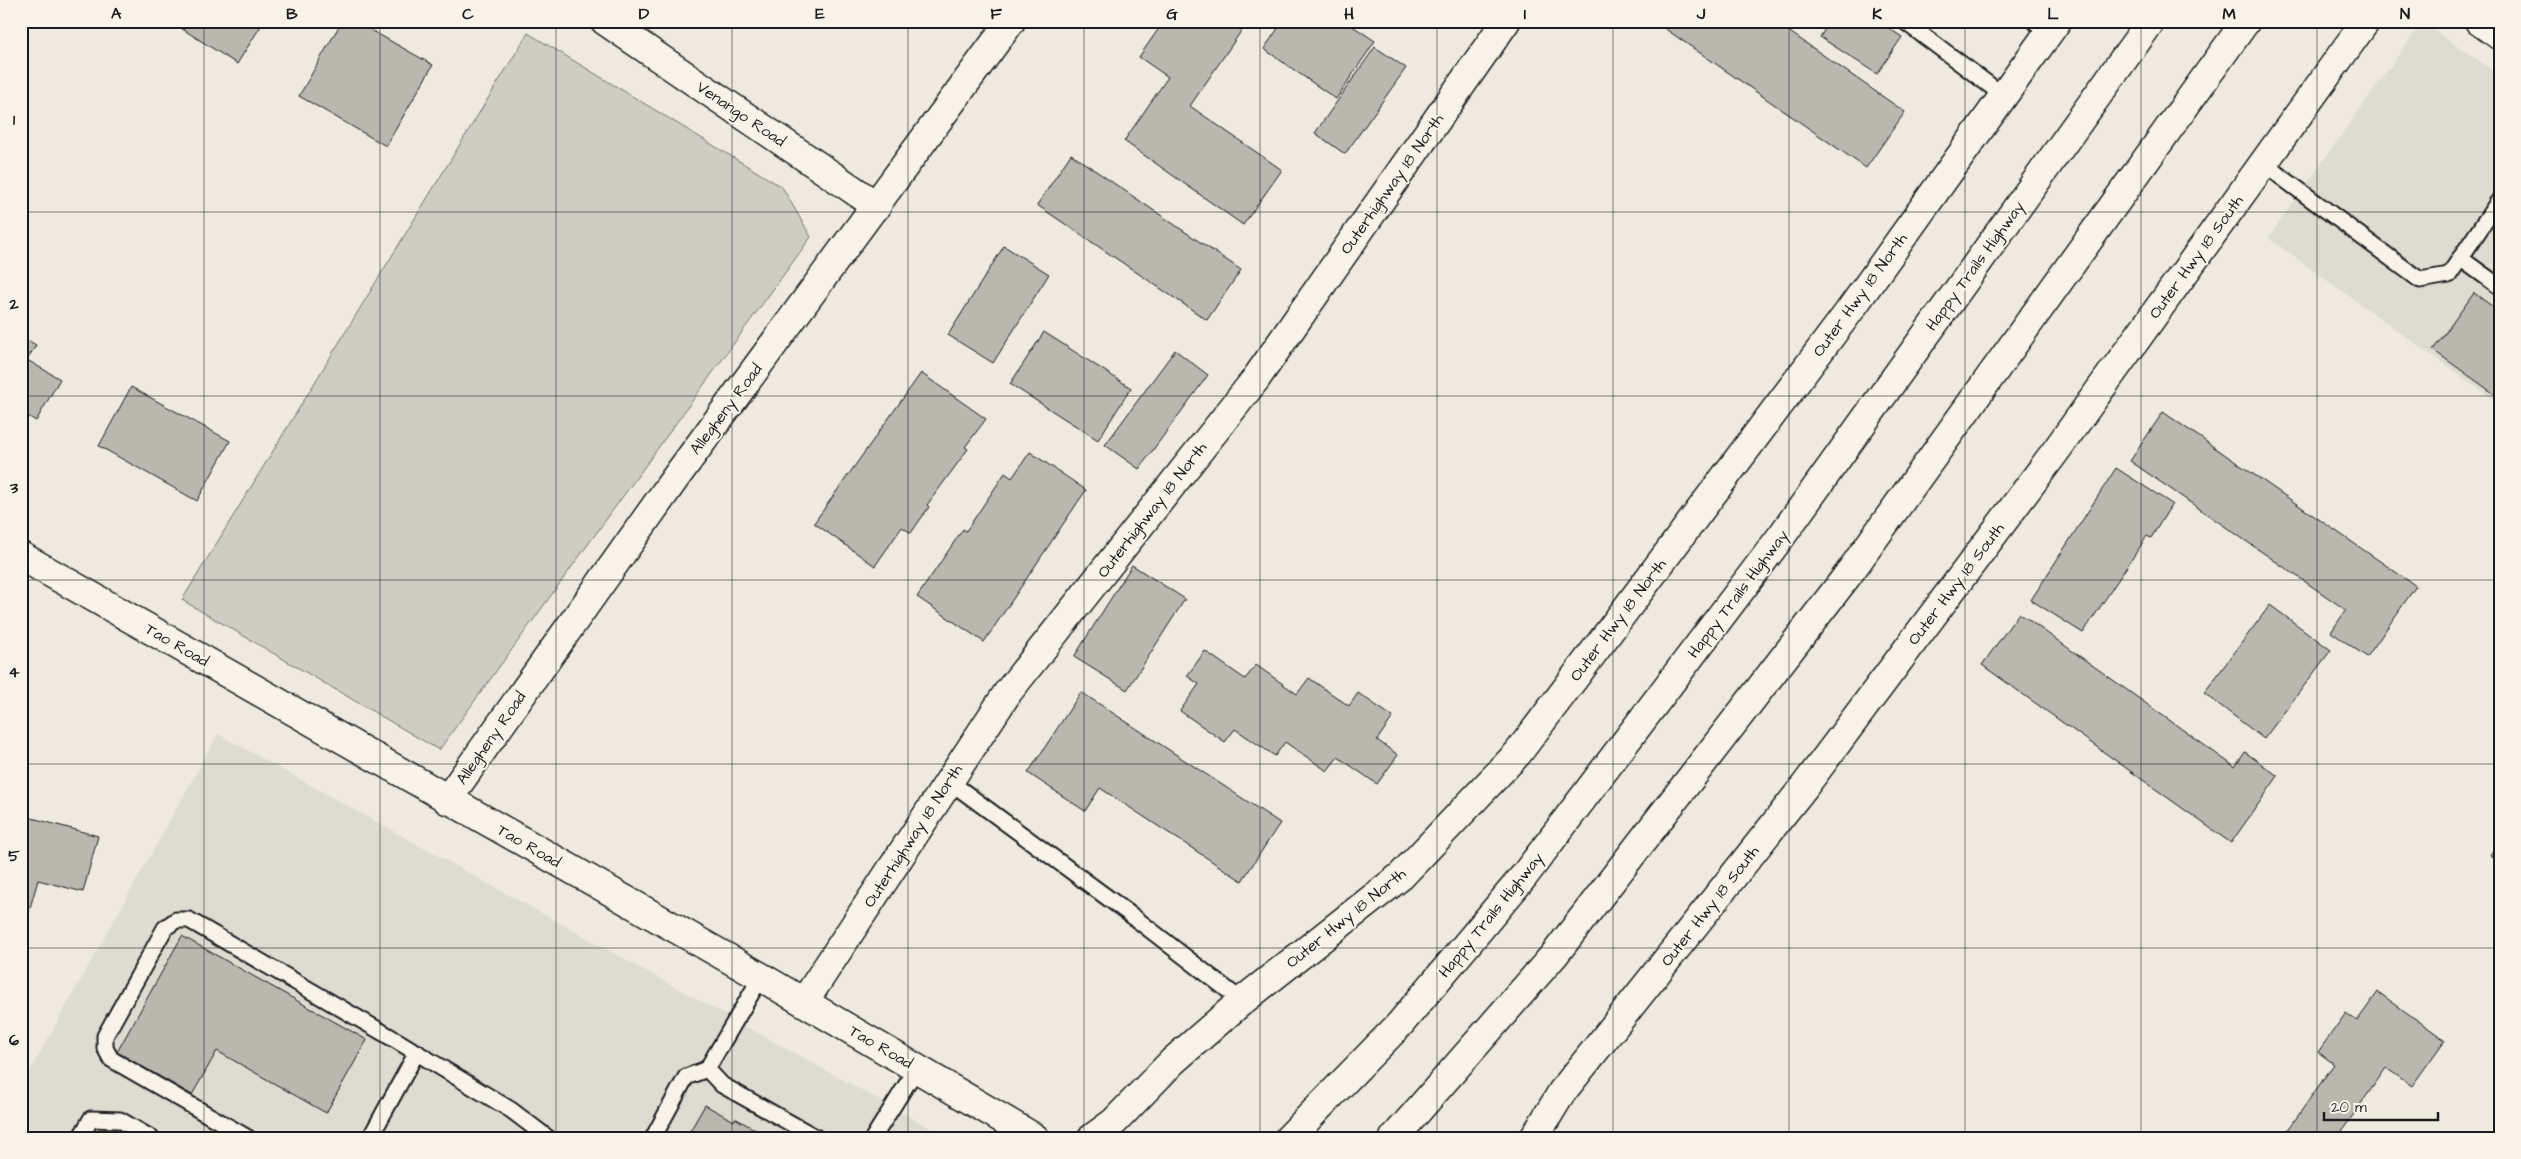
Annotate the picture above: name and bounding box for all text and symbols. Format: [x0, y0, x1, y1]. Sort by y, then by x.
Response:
text: A [111, 3, 122, 25]
text: B [286, 3, 298, 25]
text: C [462, 3, 474, 25]
text: D [639, 3, 650, 25]
text: E [815, 3, 825, 25]
text: F [990, 3, 1002, 25]
text: G [1166, 3, 1178, 25]
text: H [1344, 3, 1354, 25]
text: I [1524, 3, 1526, 25]
text: J [1696, 3, 1706, 25]
text: K [1872, 3, 1882, 25]
text: L [2047, 3, 2059, 25]
text: M [2222, 3, 2236, 25]
text: N [2400, 3, 2410, 25]
street label: Venango Road [691, 76, 790, 153]
text: 1 [13, 109, 16, 131]
street label: Outerhighway 18 North [1335, 109, 1450, 259]
street label: Outer Hwy 18 South [2144, 191, 2249, 324]
street label: Happy Trails Highway [1920, 197, 2030, 336]
street label: Outer Hwy 18 North [1808, 229, 1913, 362]
text: 2 [8, 293, 19, 315]
street label: Allegheny Road [685, 359, 768, 460]
street label: Outerhighway 18 North [1092, 438, 1213, 583]
text: 3 [9, 477, 19, 499]
street label: Outer Hwy 18 South [1903, 518, 2010, 650]
street label: Happy Trails Highway [1682, 525, 1794, 663]
street label: Outer Hwy 18 North [1565, 554, 1672, 686]
street label: Tao Road [141, 618, 213, 672]
text: 4 [9, 661, 20, 683]
street label: Allegheny Road [451, 687, 532, 789]
street label: Outerhighway 18 North [858, 760, 968, 912]
street label: Tao Road [493, 819, 565, 873]
street label: Outer Hwy 18 South [1656, 841, 1765, 972]
text: 5 [8, 845, 20, 867]
street label: Happy Trails Highway [1434, 848, 1549, 983]
street label: Outer Hwy 18 North [1282, 863, 1411, 974]
street label: Tao Road [845, 1020, 917, 1074]
text: 6 [9, 1029, 19, 1051]
scale bar [2324, 1089, 2437, 1121]
text: 20 m [2331, 1097, 2367, 1118]

